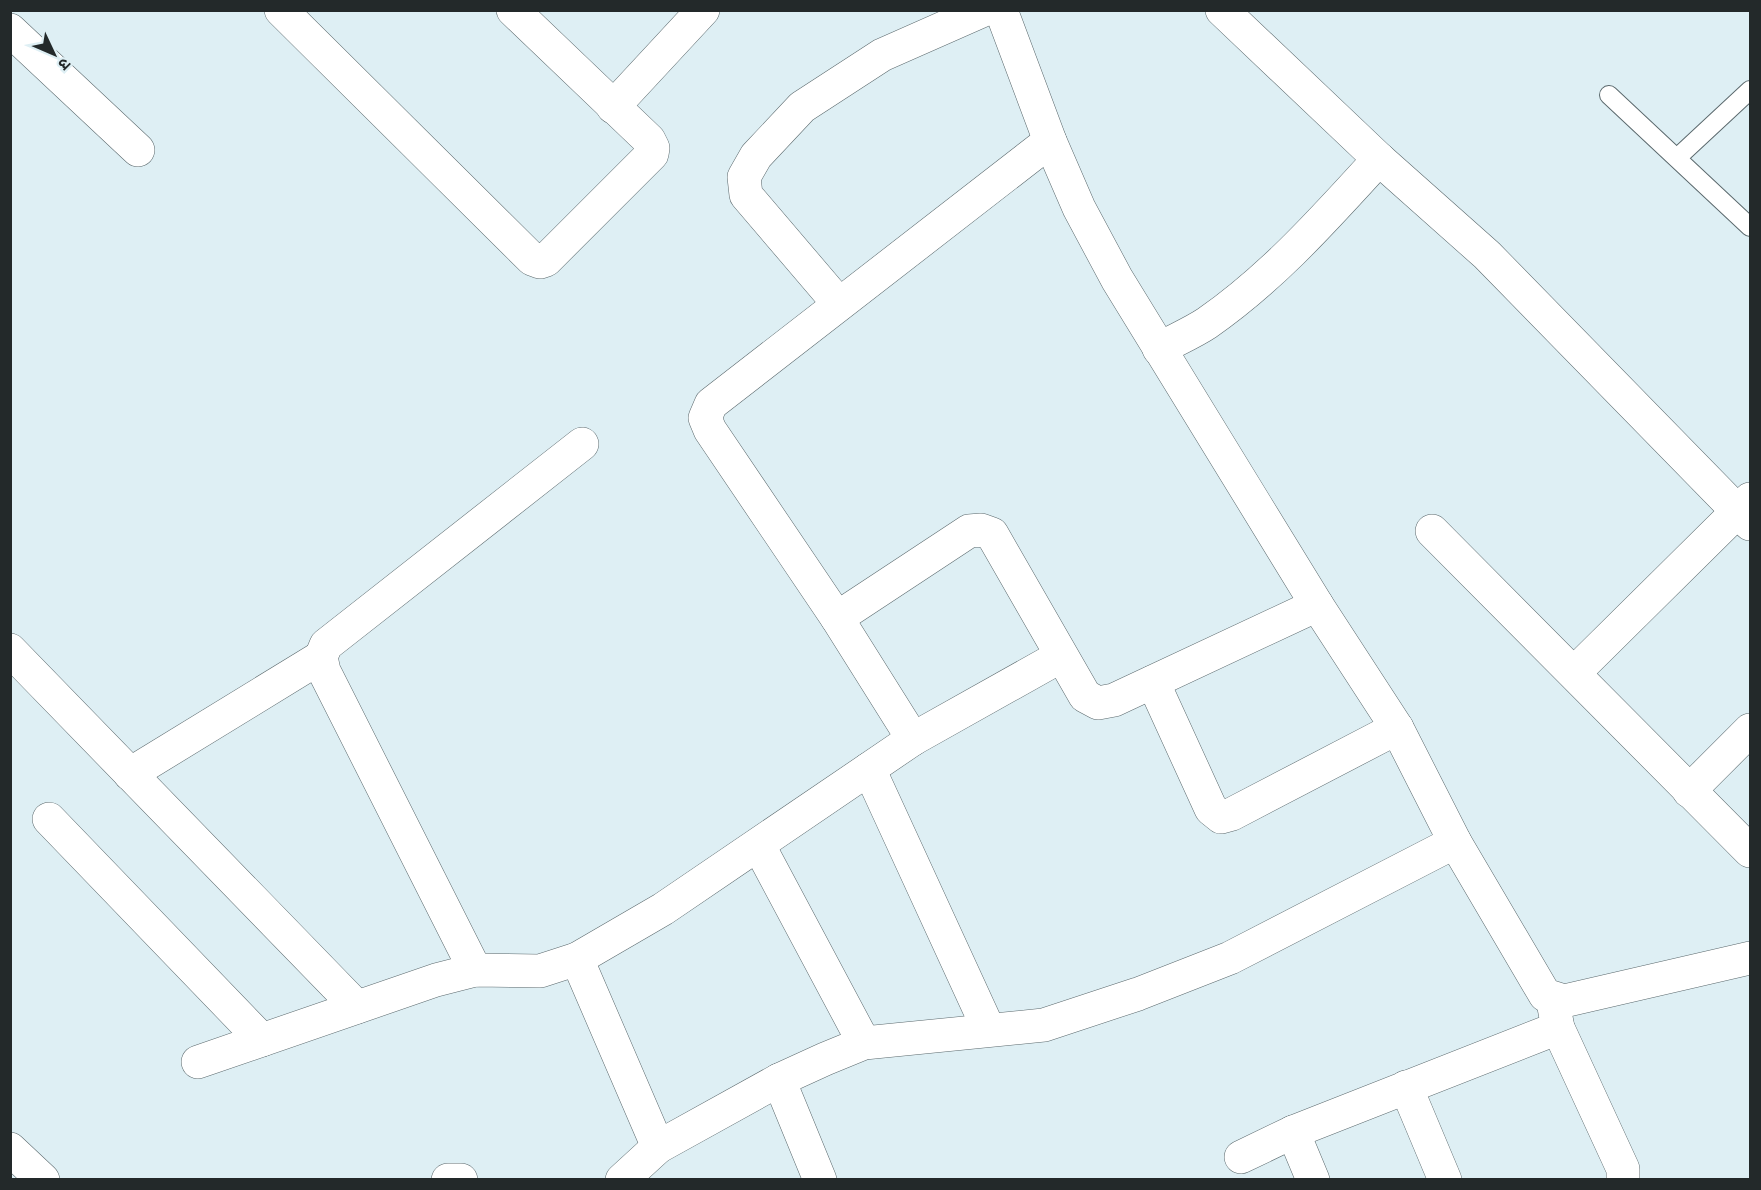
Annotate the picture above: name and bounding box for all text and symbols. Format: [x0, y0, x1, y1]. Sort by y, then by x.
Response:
north arrow [24, 24, 84, 84]
text: उ [54, 54, 75, 75]

